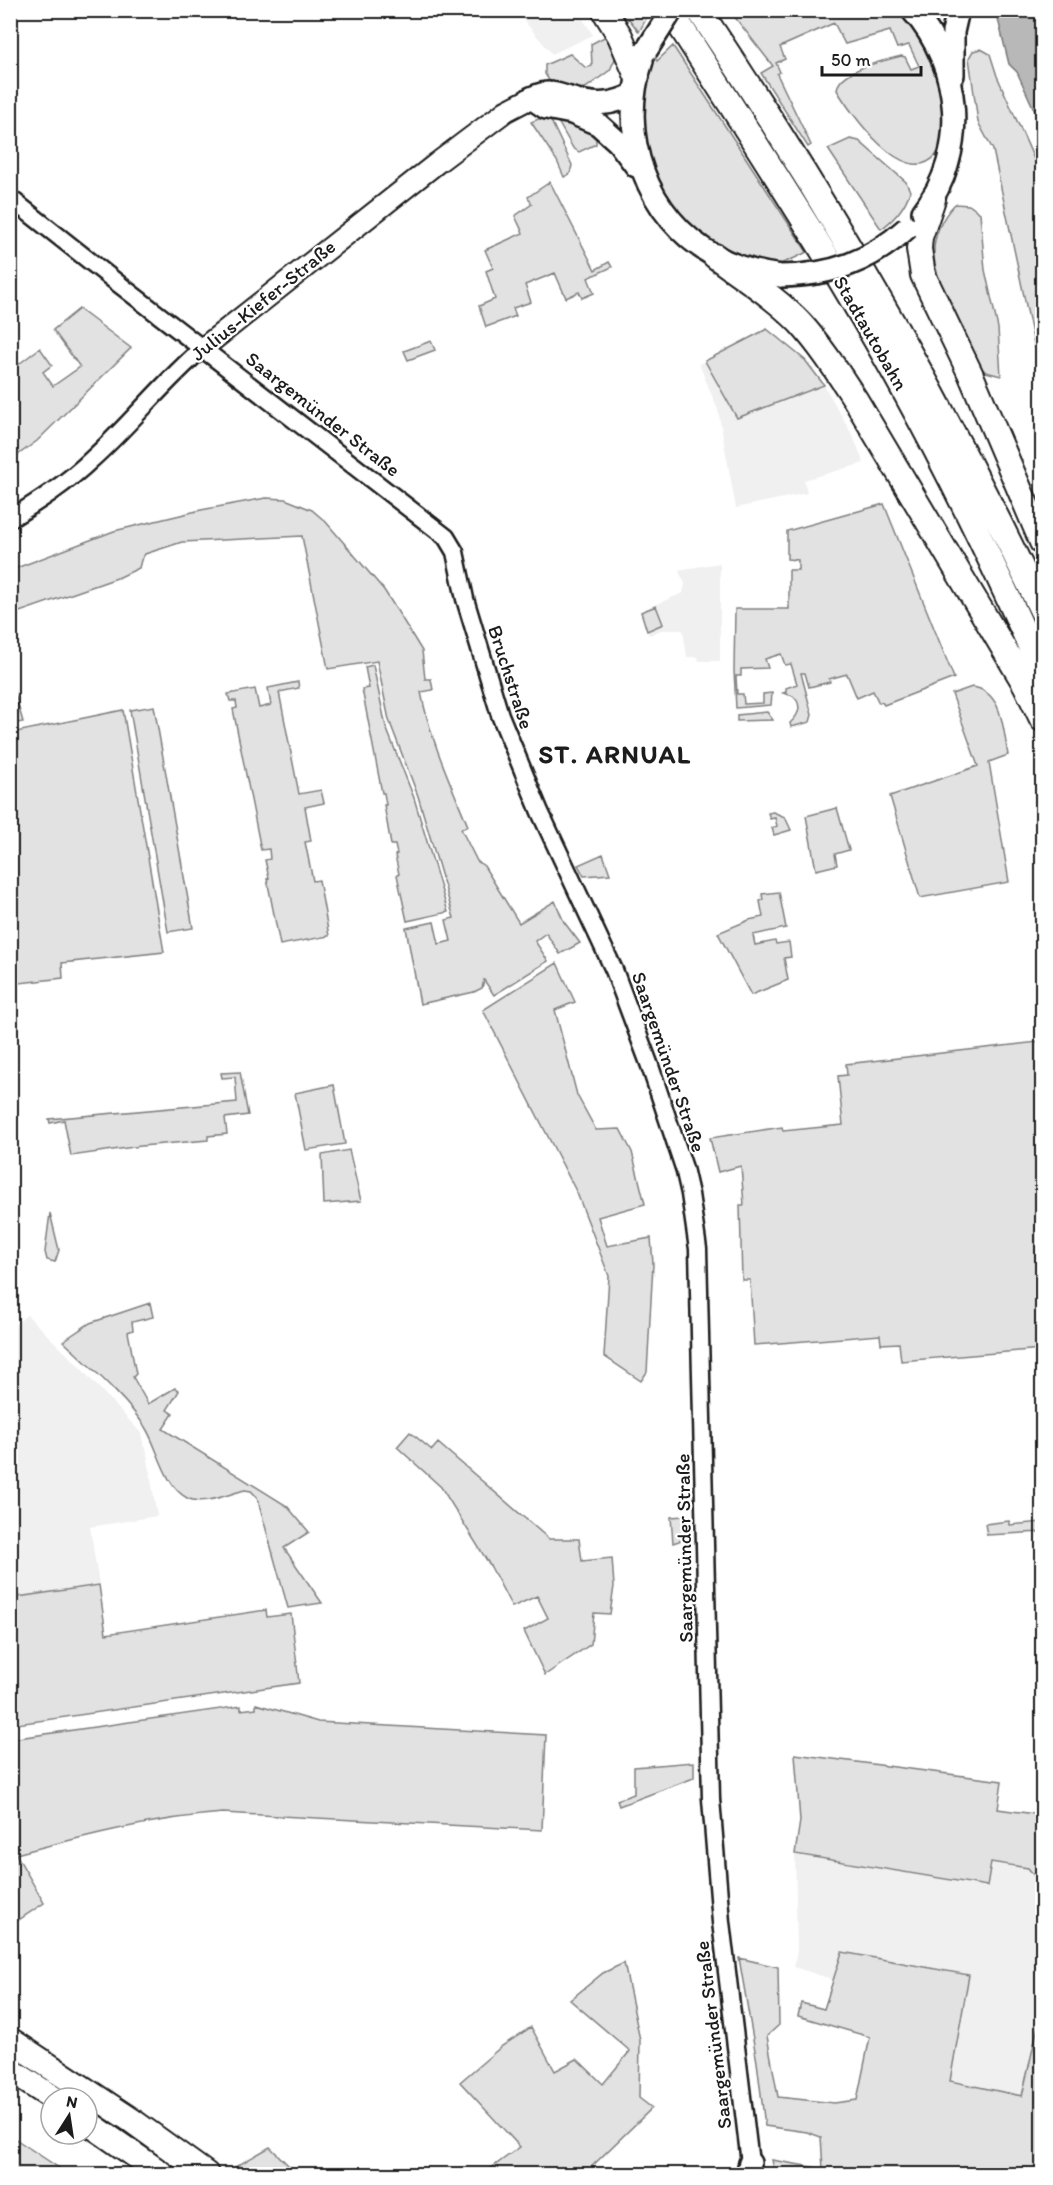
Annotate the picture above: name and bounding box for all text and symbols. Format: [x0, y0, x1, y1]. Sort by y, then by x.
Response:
scale bar [822, 39, 921, 77]
text: 50 m [831, 49, 871, 71]
street label: Julius-Kiefer-Straße [186, 234, 340, 366]
street label: Stadtautobahn [829, 271, 913, 395]
street label: Saargemünder Straße [241, 346, 405, 482]
street label: Bruchstraße [483, 622, 539, 732]
district label: ST. ARNUAL [539, 738, 691, 770]
street label: Saargemünder Straße [627, 969, 711, 1155]
street label: Saargemünder Straße [670, 1453, 698, 1643]
street label: Saargemünder Straße [690, 1940, 736, 2130]
north arrow [39, 2086, 99, 2146]
text: N [65, 2091, 79, 2112]

